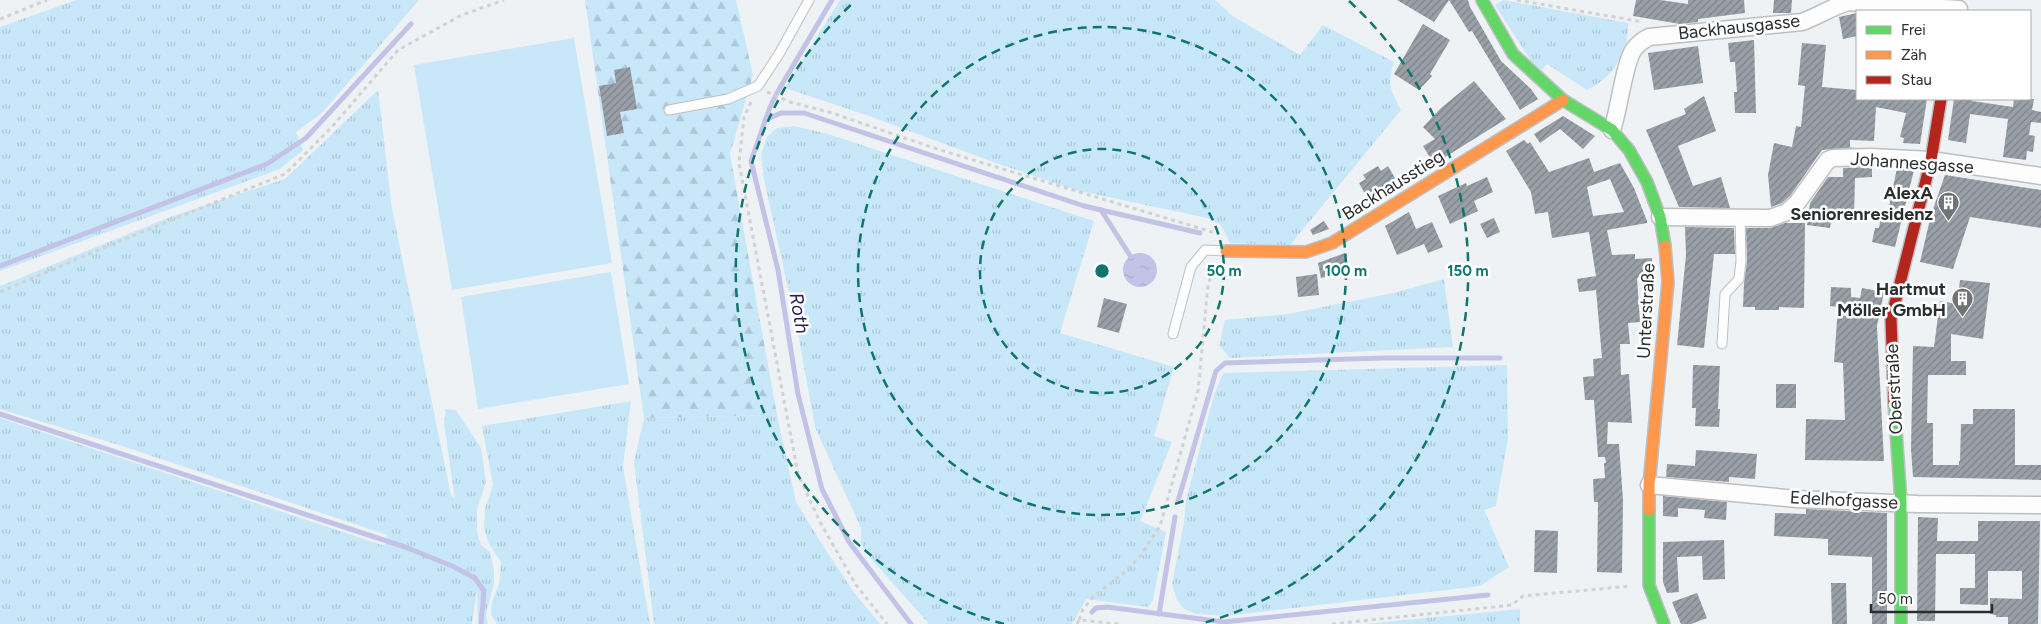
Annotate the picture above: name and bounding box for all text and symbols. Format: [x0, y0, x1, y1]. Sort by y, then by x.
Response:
street label: Backhausgasse [1677, 10, 1801, 44]
legend [1856, 10, 2031, 100]
text: Frei [1901, 21, 1926, 39]
text: Zäh [1901, 46, 1927, 64]
text: Stau [1901, 71, 1932, 89]
street label: Backhausstieg [1338, 145, 1448, 225]
street label: Johannesgasse [1850, 148, 1975, 178]
place label: AlexA Seniorenresidenz [1790, 182, 1933, 225]
building icon: AlexA Seniorenresidenz [1937, 191, 1961, 222]
centre of rings [1093, 262, 1111, 280]
text: 50 m [1206, 262, 1242, 280]
text: 100 m [1325, 262, 1367, 280]
text: 150 m [1447, 262, 1489, 280]
street label: Unterstraße [1633, 262, 1660, 359]
place label: Hartmut Möller GmbH [1837, 278, 1946, 321]
building icon: Hartmut Möller GmbH [1950, 287, 1974, 318]
water label: Roth [785, 291, 814, 336]
street label: Oberstraße [1881, 343, 1907, 435]
street label: Edelhofgasse [1789, 486, 1899, 514]
scale bar [1871, 582, 1992, 614]
text: 50 m [1878, 590, 1913, 608]

